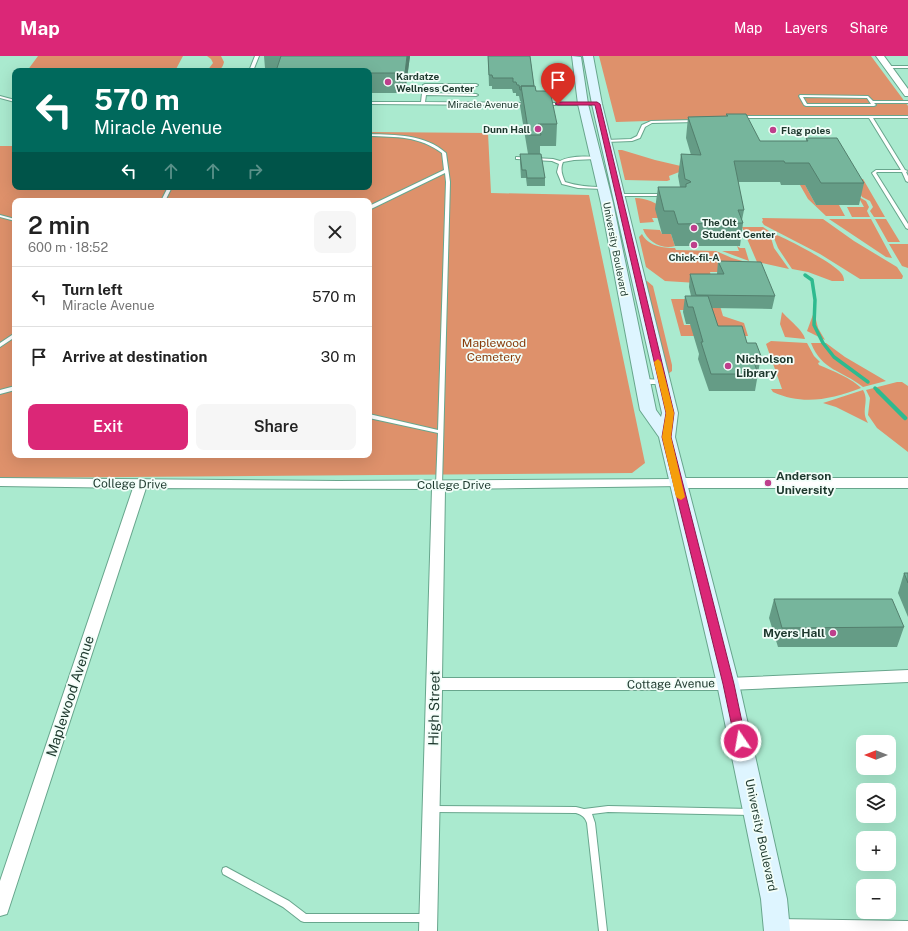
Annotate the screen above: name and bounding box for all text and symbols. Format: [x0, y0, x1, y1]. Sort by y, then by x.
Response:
text: Map [20, 17, 60, 39]
text: Map [734, 20, 762, 36]
text: Layers [784, 20, 828, 36]
text: Share [850, 20, 888, 36]
pin [541, 63, 575, 104]
icon: arrive [547, 69, 569, 91]
place label: Kardatze Wellness Center [396, 70, 474, 94]
marker: Kardatze Wellness Center [383, 77, 393, 87]
text: 570 m [94, 83, 180, 116]
icon: left [28, 84, 80, 136]
street label: Miracle Avenue [447, 98, 519, 110]
text: Miracle Avenue [94, 117, 222, 138]
place label: Dunn Hall [483, 123, 530, 135]
marker: Dunn Hall [533, 124, 543, 134]
place label: Flag poles [781, 124, 830, 136]
marker: Flag poles [768, 125, 778, 135]
icon: left [118, 160, 140, 182]
icon: ahead [160, 160, 182, 182]
icon: ahead [202, 160, 224, 182]
icon: right [244, 160, 266, 182]
street label: University Boulevard [601, 201, 631, 297]
text: 2 min [28, 211, 90, 239]
button: close [314, 211, 356, 253]
place label: The Olt Student Center [702, 216, 775, 240]
marker: The Olt Student Center [689, 223, 699, 233]
text: 600 m · 18:52 [28, 240, 108, 255]
marker: Chick-fil-A [689, 240, 699, 250]
place label: Chick-fil-A [668, 251, 720, 263]
text: Turn left [62, 281, 123, 298]
icon: left [28, 286, 50, 308]
text: 570 m [312, 288, 356, 305]
text: Miracle Avenue [62, 298, 155, 313]
park label: Maplewood Cemetery [462, 336, 526, 364]
icon: arrive [28, 346, 50, 368]
text: Arrive at destination [62, 348, 207, 365]
text: 30 m [321, 348, 356, 365]
place label: Nicholson Library [736, 352, 793, 380]
marker: Nicholson Library [723, 361, 733, 371]
button: Exit [28, 404, 188, 450]
button: Share [196, 404, 356, 450]
place label: Anderson University [776, 469, 834, 497]
street label: College Drive [93, 476, 167, 492]
street label: College Drive [417, 478, 491, 492]
marker: Anderson University [763, 478, 773, 488]
place label: Myers Hall [763, 626, 825, 640]
marker: Myers Hall [828, 628, 838, 638]
street label: Maplewood Avenue [43, 633, 97, 759]
street label: High Street [425, 670, 443, 746]
street label: Cottage Avenue [627, 676, 715, 692]
position arrow [720, 720, 762, 762]
north arrow [856, 735, 896, 775]
map controls [856, 735, 896, 919]
street label: University Boulevard [742, 777, 780, 893]
button: layers [856, 783, 896, 823]
button: + [856, 831, 896, 871]
button: − [856, 879, 896, 919]

